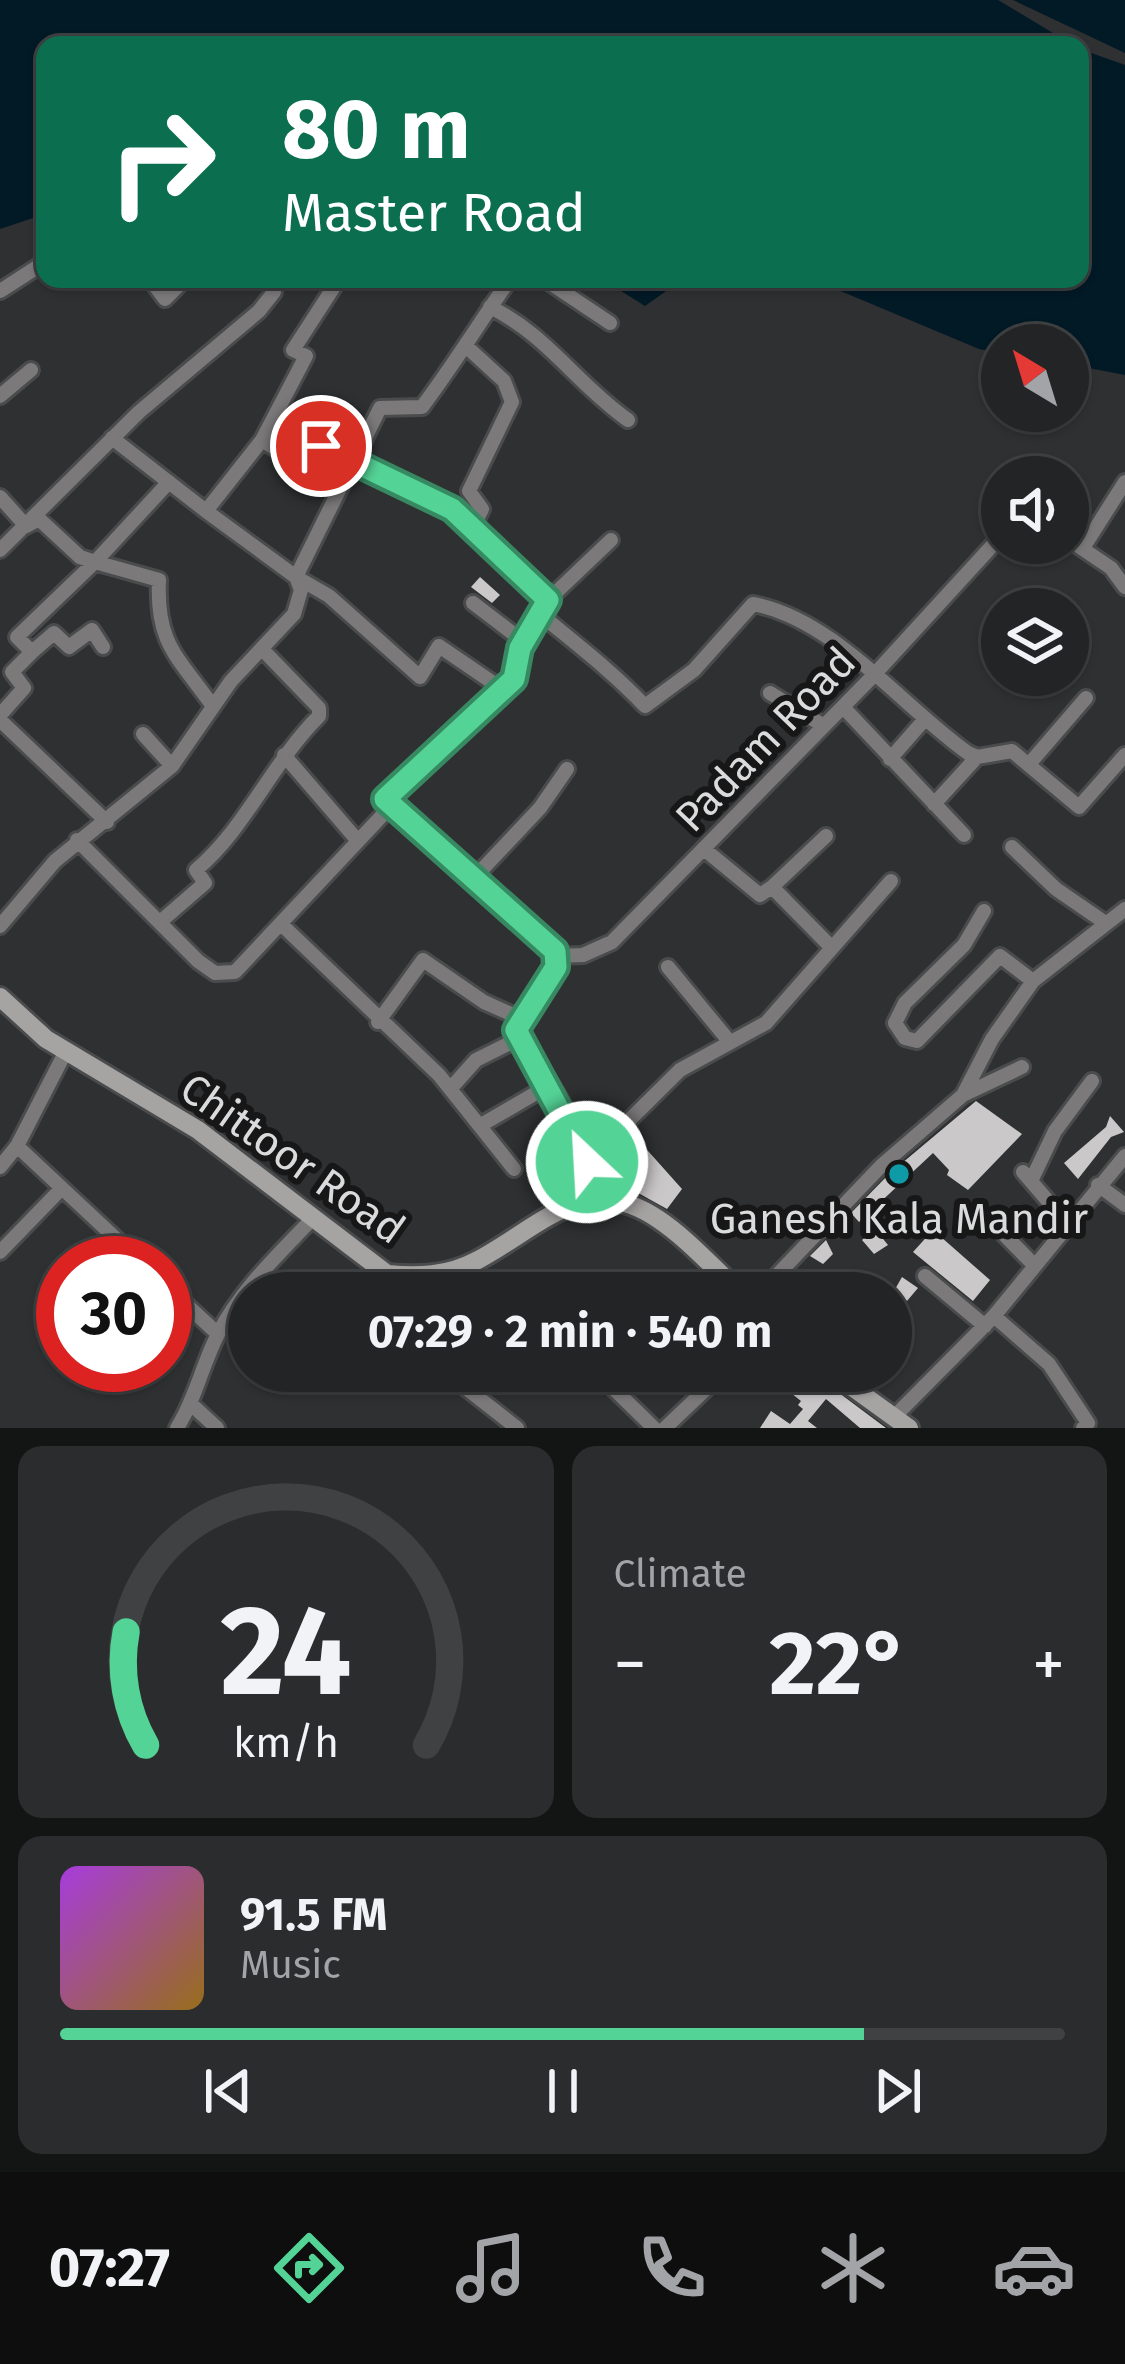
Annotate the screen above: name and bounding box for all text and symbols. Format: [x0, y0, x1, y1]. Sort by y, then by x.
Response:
text: 80 m [282, 79, 471, 180]
icon: right [84, 84, 240, 240]
text: Master Road [282, 181, 586, 245]
north arrow [981, 324, 1089, 432]
map controls [981, 324, 1089, 696]
pin [270, 395, 372, 497]
icon: arrive [288, 413, 354, 479]
button: sound [981, 456, 1089, 564]
button: layers [981, 588, 1089, 696]
street label: Padam Road [665, 637, 866, 842]
street label: Chittoor Road [171, 1063, 414, 1255]
position arrow [524, 1099, 650, 1225]
marker: Ganesh Kala Mandir [886, 1161, 912, 1187]
place label: Ganesh Kala Mandir [710, 1194, 1088, 1244]
speed limit sign: 30 [36, 1236, 192, 1392]
text: 07:29 · 2 min · 540 m [368, 1305, 772, 1359]
text: Climate [614, 1551, 747, 1597]
text: 24 [220, 1577, 351, 1727]
text: 22° [769, 1610, 909, 1718]
text: − [614, 1625, 647, 1704]
text: + [1032, 1625, 1065, 1704]
text: km/h [233, 1717, 339, 1768]
text: 91.5 FM [240, 1888, 387, 1942]
text: Music [240, 1942, 341, 1988]
icon: previous [195, 2058, 261, 2124]
icon: pause [530, 2058, 596, 2124]
icon: next [865, 2058, 931, 2124]
icon: directions [267, 2226, 351, 2310]
icon: music [449, 2226, 533, 2310]
icon: phone [630, 2226, 714, 2310]
icon: climate [811, 2226, 895, 2310]
icon: car [992, 2226, 1076, 2310]
text: 07:27 [49, 2236, 170, 2300]

